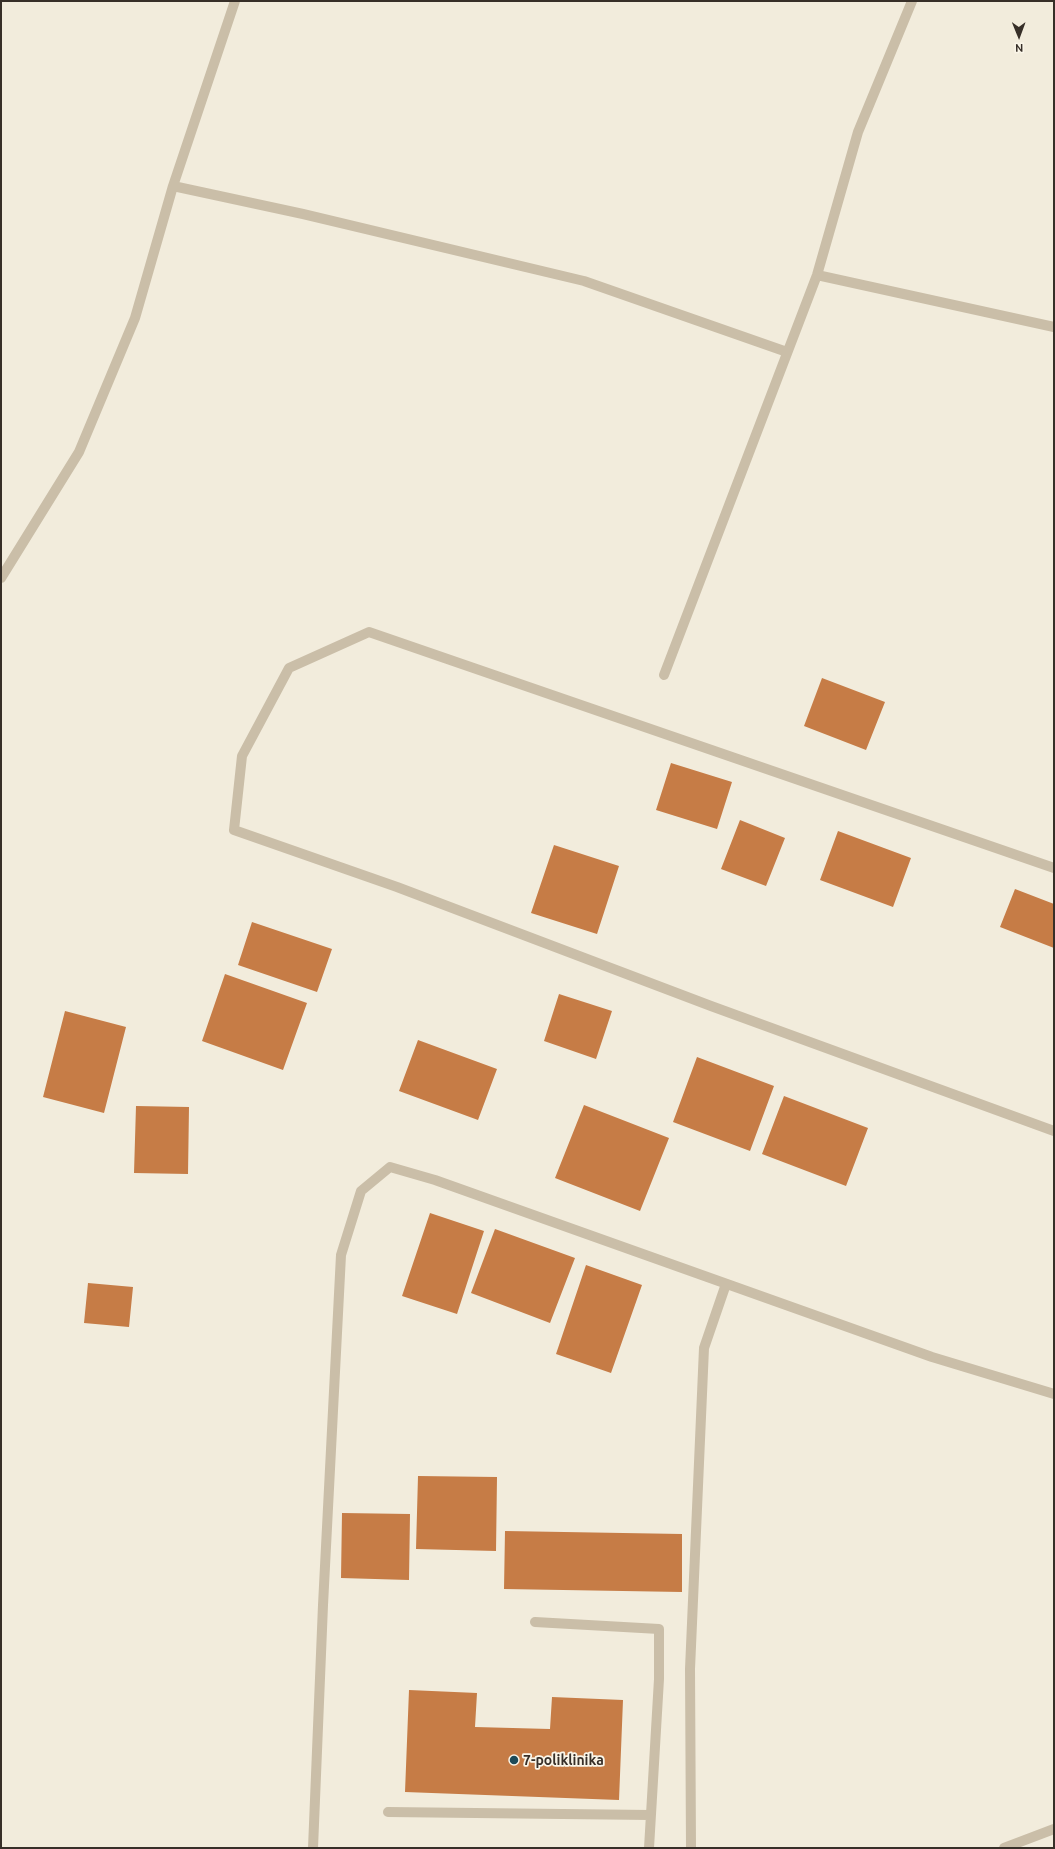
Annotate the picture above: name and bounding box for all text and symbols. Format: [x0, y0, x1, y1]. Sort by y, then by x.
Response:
north arrow [999, 16, 1039, 56]
text: N [1015, 42, 1023, 54]
place label: 7-poliklinika [523, 1752, 604, 1768]
marker: 7-poliklinika [508, 1754, 520, 1766]

